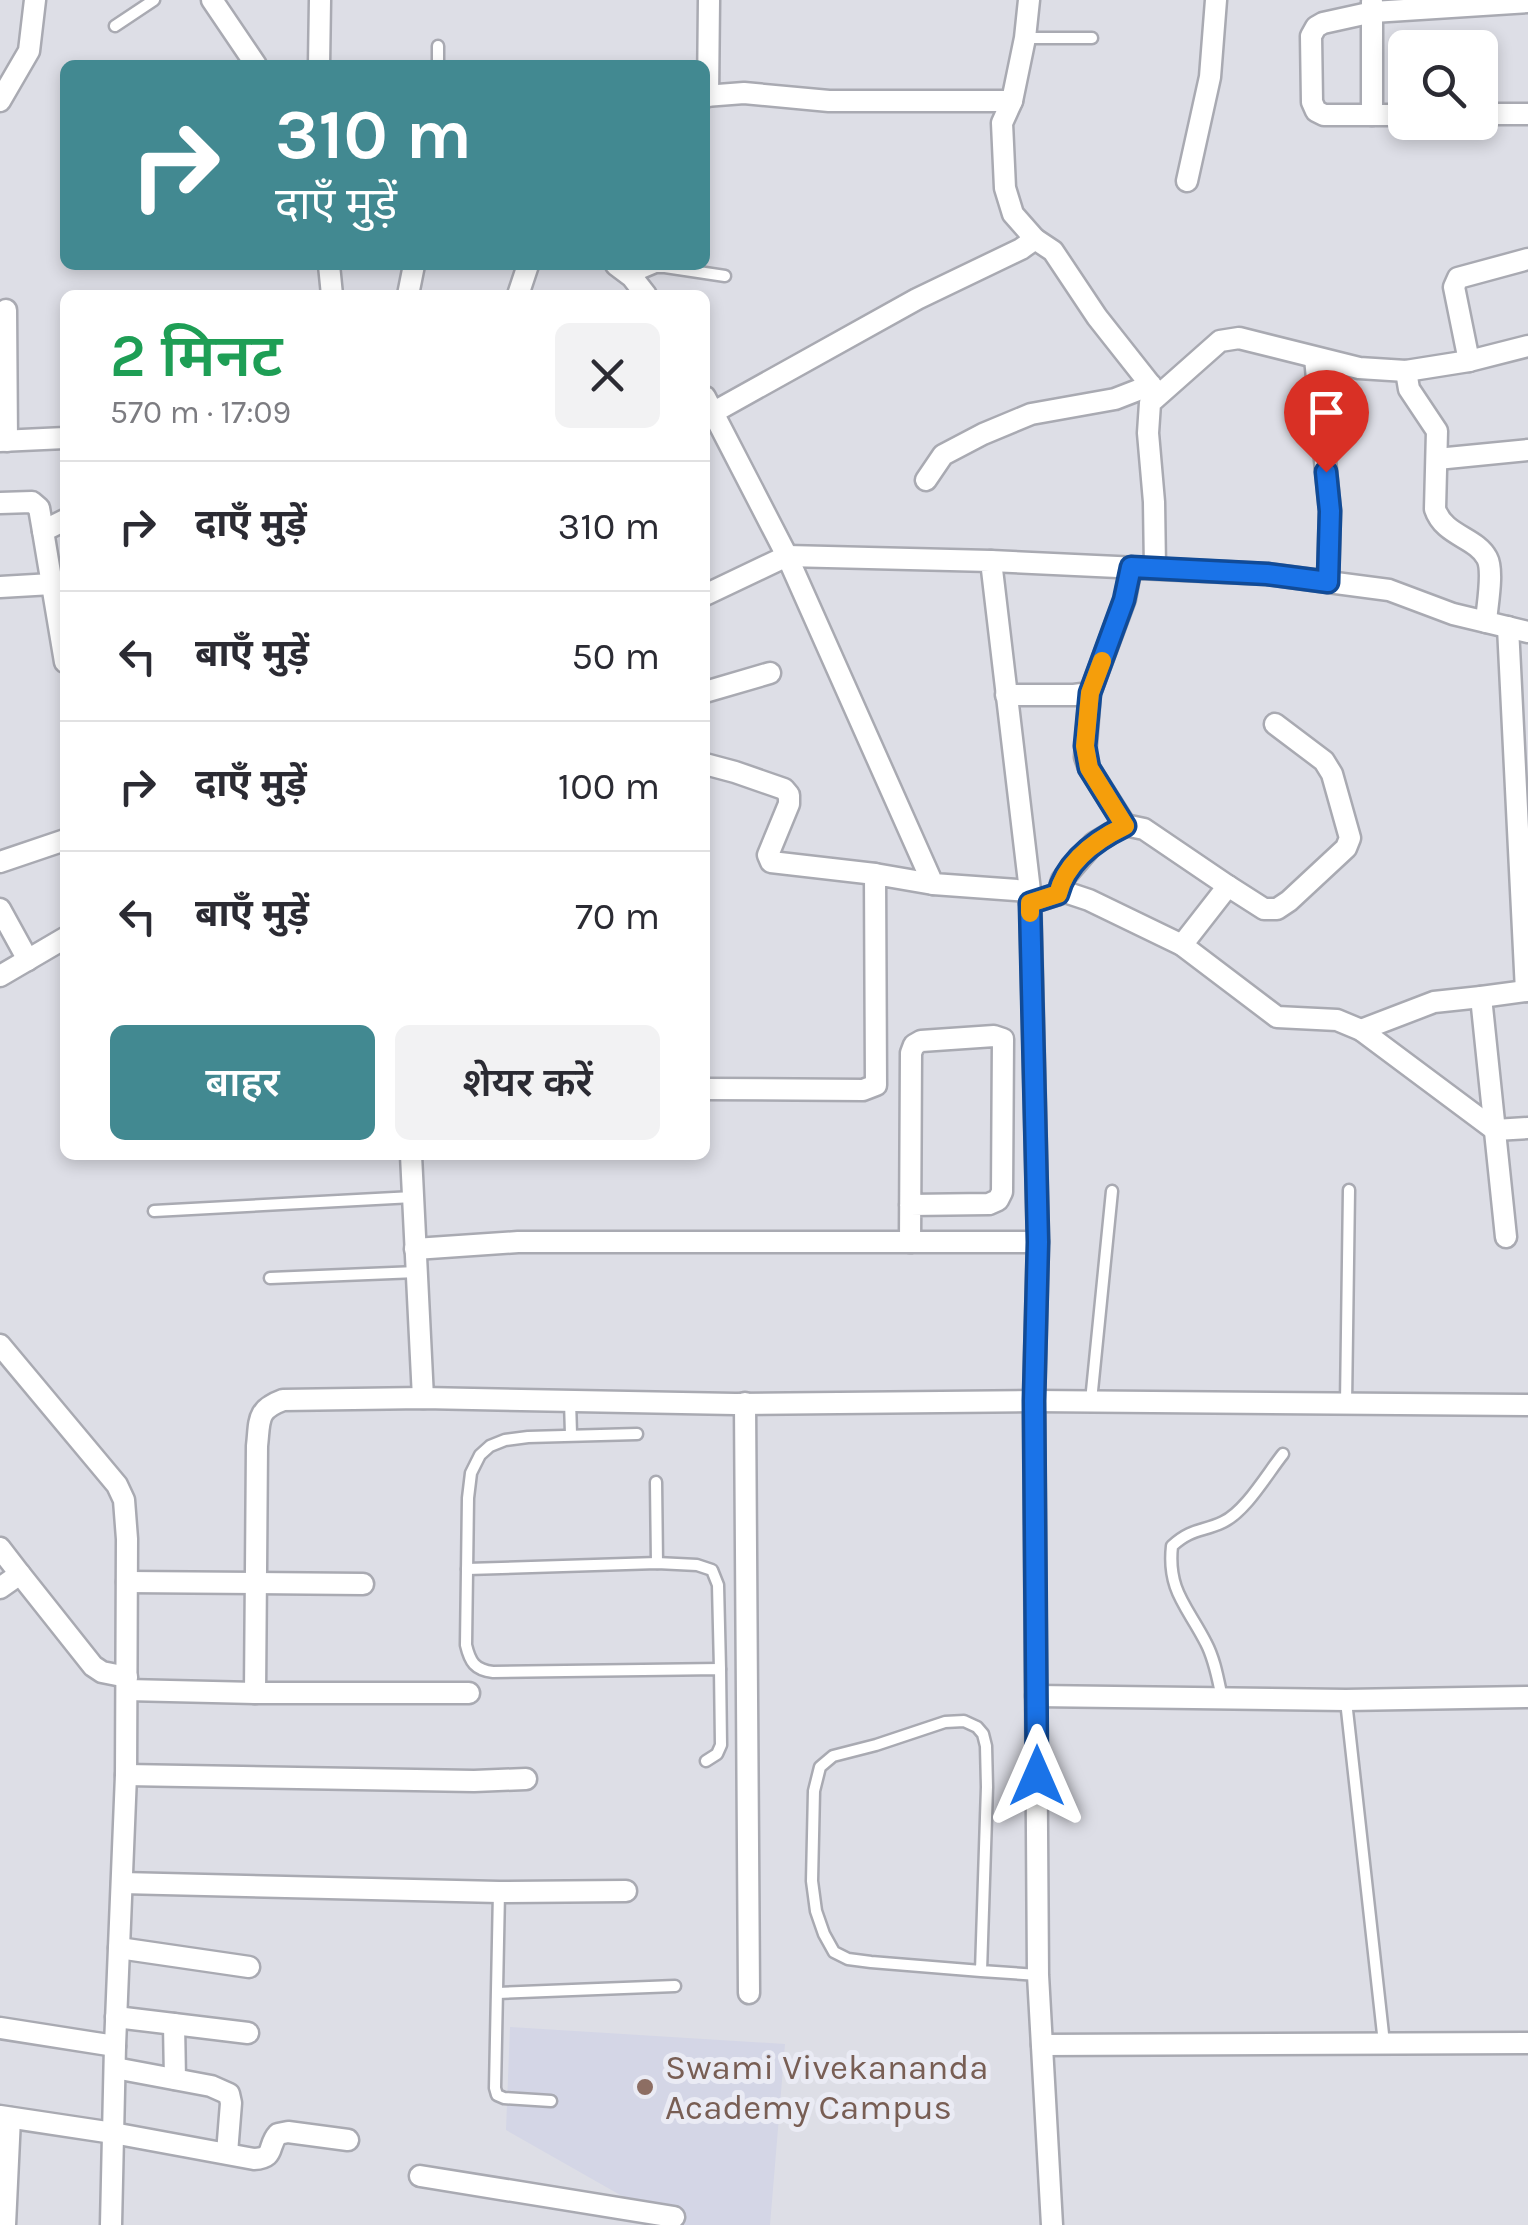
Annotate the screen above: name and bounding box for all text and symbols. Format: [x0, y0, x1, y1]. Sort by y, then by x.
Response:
map controls [1388, 30, 1498, 140]
button: search [1388, 30, 1498, 140]
text: 310 m [275, 94, 472, 176]
icon: right [110, 100, 240, 230]
text: दाएँ मुड़ें [275, 178, 397, 230]
text: 2 मिनट [110, 321, 283, 391]
button: close [555, 323, 660, 428]
pin [1284, 370, 1369, 473]
icon: arrive [1299, 385, 1354, 440]
text: 570 m · 17:09 [110, 394, 291, 431]
icon: right [110, 499, 165, 554]
text: दाएँ मुड़ें [195, 501, 307, 546]
text: 310 m [558, 504, 660, 549]
icon: left [110, 629, 165, 684]
text: बाएँ मुड़ें [195, 631, 309, 676]
text: 50 m [571, 634, 660, 679]
icon: right [110, 759, 165, 814]
text: दाएँ मुड़ें [195, 761, 307, 806]
text: 100 m [558, 764, 660, 809]
icon: left [110, 889, 165, 944]
text: बाएँ मुड़ें [195, 891, 309, 936]
text: 70 m [575, 894, 660, 939]
button: बाहर [110, 1025, 375, 1140]
button: शेयर करें [395, 1025, 660, 1140]
position arrow [985, 1724, 1089, 1828]
place label: Swami Vivekananda Academy Campus [665, 2047, 988, 2128]
marker: Swami Vivekananda Academy Campus [634, 2076, 656, 2098]

